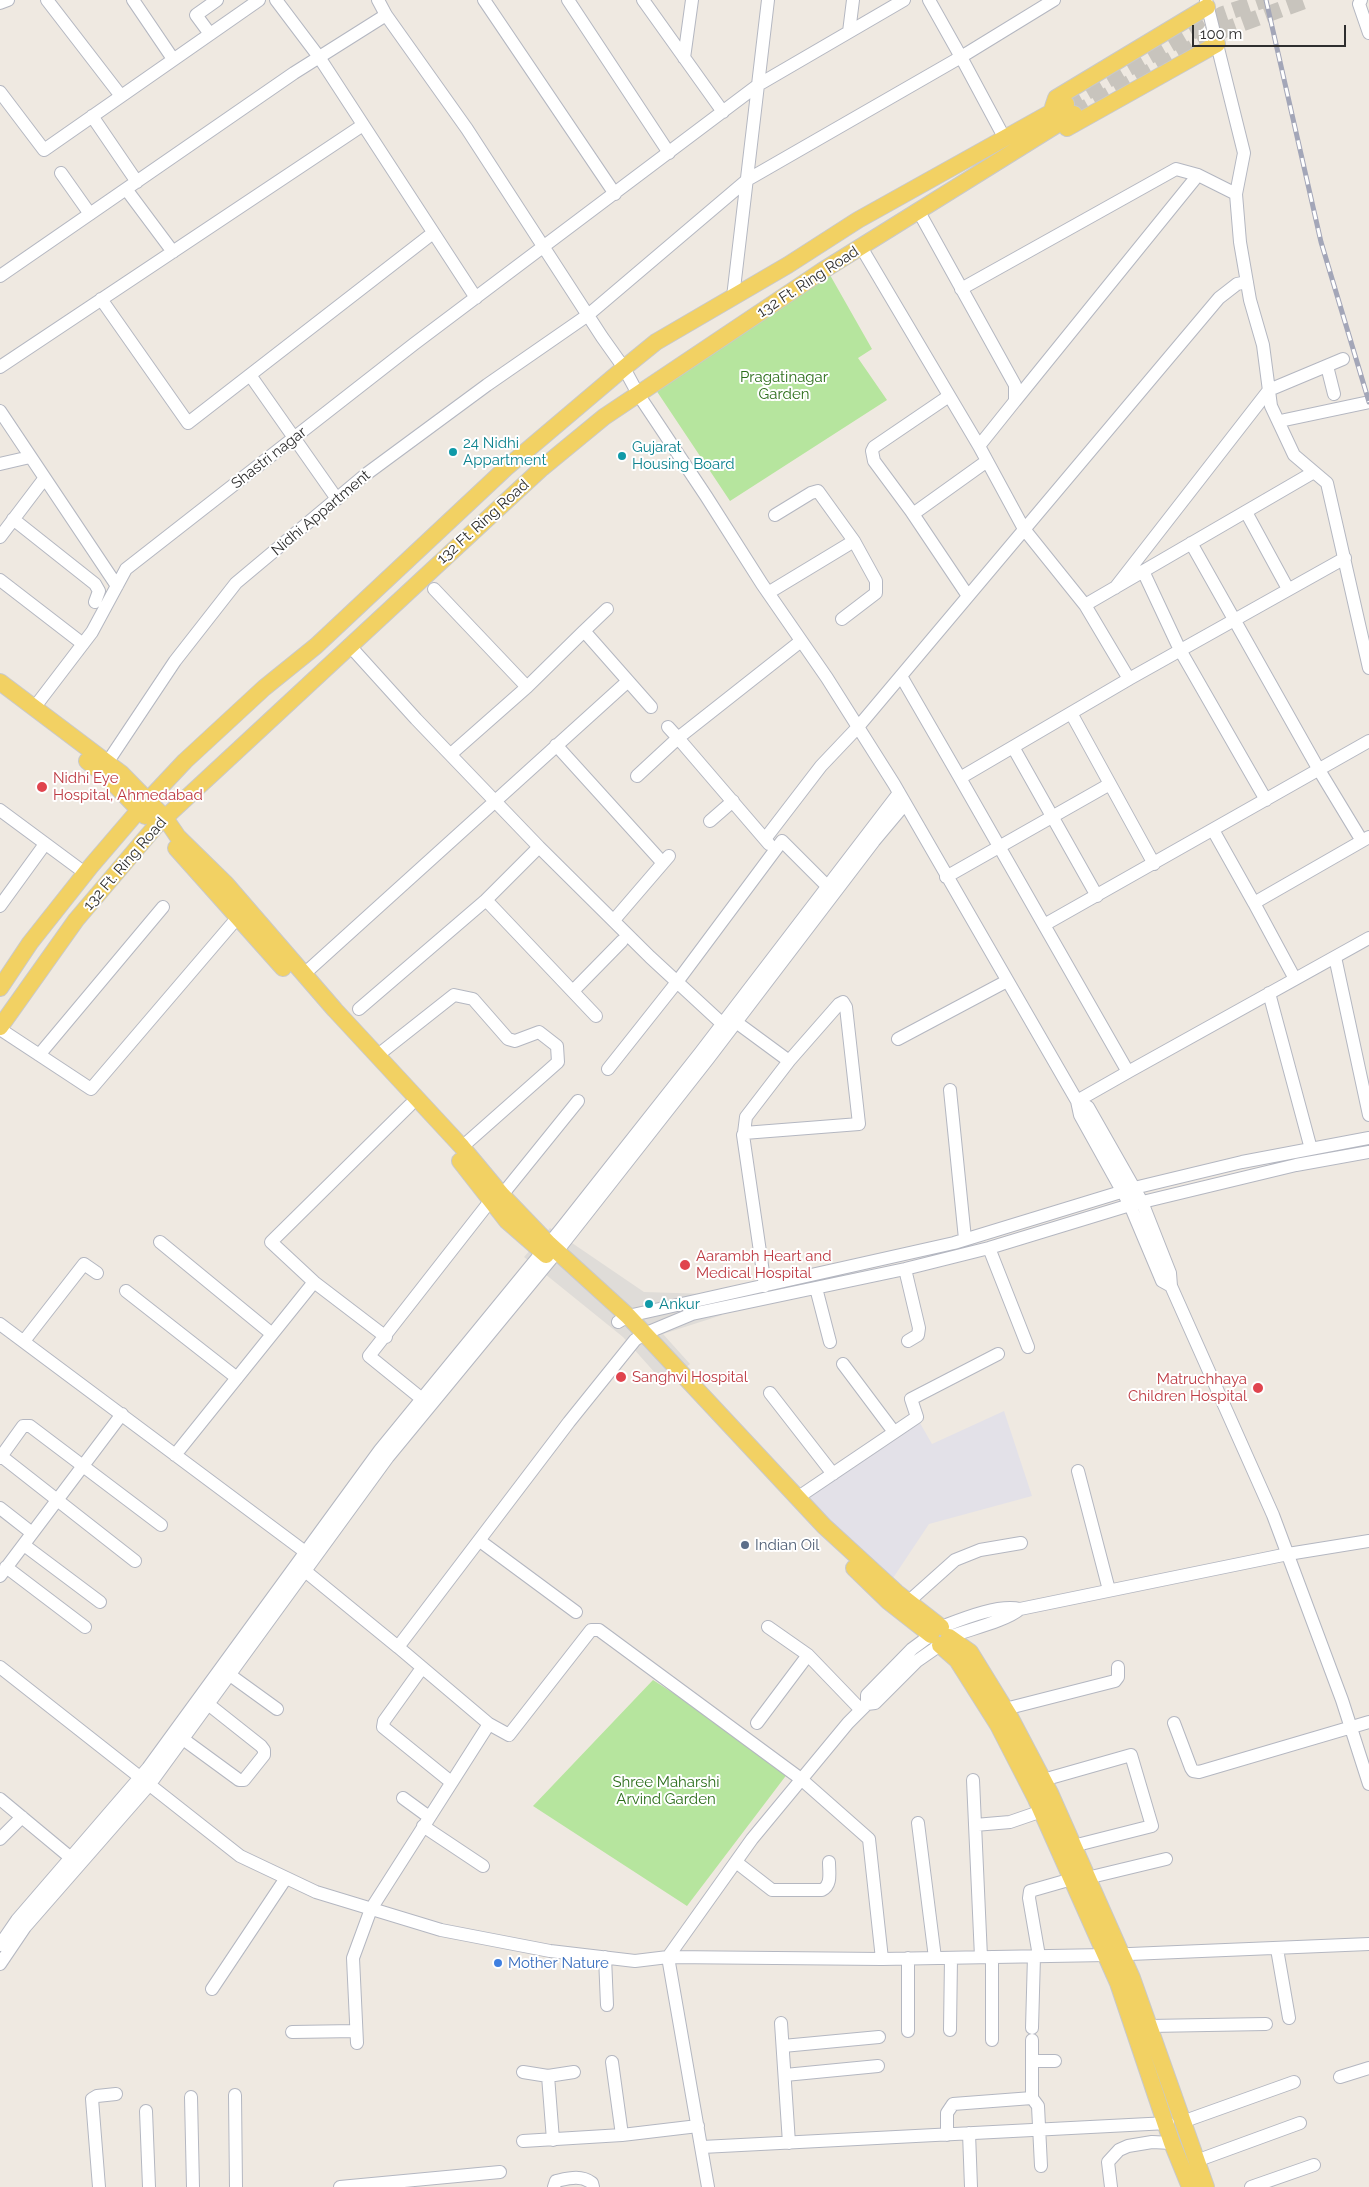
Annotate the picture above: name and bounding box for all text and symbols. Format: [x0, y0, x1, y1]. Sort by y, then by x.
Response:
scale bar [1194, 15, 1348, 47]
text: 100 m [1200, 25, 1242, 43]
street label: 132 Ft. Ring Road [754, 243, 862, 321]
park label: Pragatinagar Garden [740, 368, 828, 403]
street label: Shastri nagar [228, 423, 310, 493]
place label: 24 Nidhi Appartment [463, 434, 546, 469]
place label: Gujarat Housing Board [632, 438, 735, 473]
marker: 24 Nidhi Appartment [447, 446, 459, 458]
marker: Gujarat Housing Board [616, 450, 628, 462]
street label: Nidhi Appartment [268, 466, 374, 560]
street label: 132 Ft. Ring Road [433, 476, 533, 568]
place label: Nidhi Eye Hospital, Ahmedabad [53, 769, 203, 804]
marker: Nidhi Eye Hospital, Ahmedabad [35, 780, 49, 794]
street label: 132 Ft. Ring Road [80, 814, 170, 914]
place label: Aarambh Heart and Medical Hospital [696, 1247, 832, 1282]
marker: Aarambh Heart and Medical Hospital [678, 1258, 692, 1272]
place label: Ankur [659, 1295, 700, 1313]
marker: Ankur [643, 1298, 655, 1310]
place label: Sanghvi Hospital [632, 1368, 748, 1386]
marker: Sanghvi Hospital [614, 1370, 628, 1384]
place label: Matruchhaya Children Hospital [1128, 1370, 1247, 1405]
marker: Matruchhaya Children Hospital [1251, 1381, 1265, 1395]
place label: Indian Oil [755, 1536, 819, 1554]
marker: Indian Oil [739, 1539, 751, 1551]
park label: Shree Maharshi Arvind Garden [612, 1773, 720, 1808]
place label: Mother Nature [508, 1954, 609, 1972]
marker: Mother Nature [492, 1957, 504, 1969]

